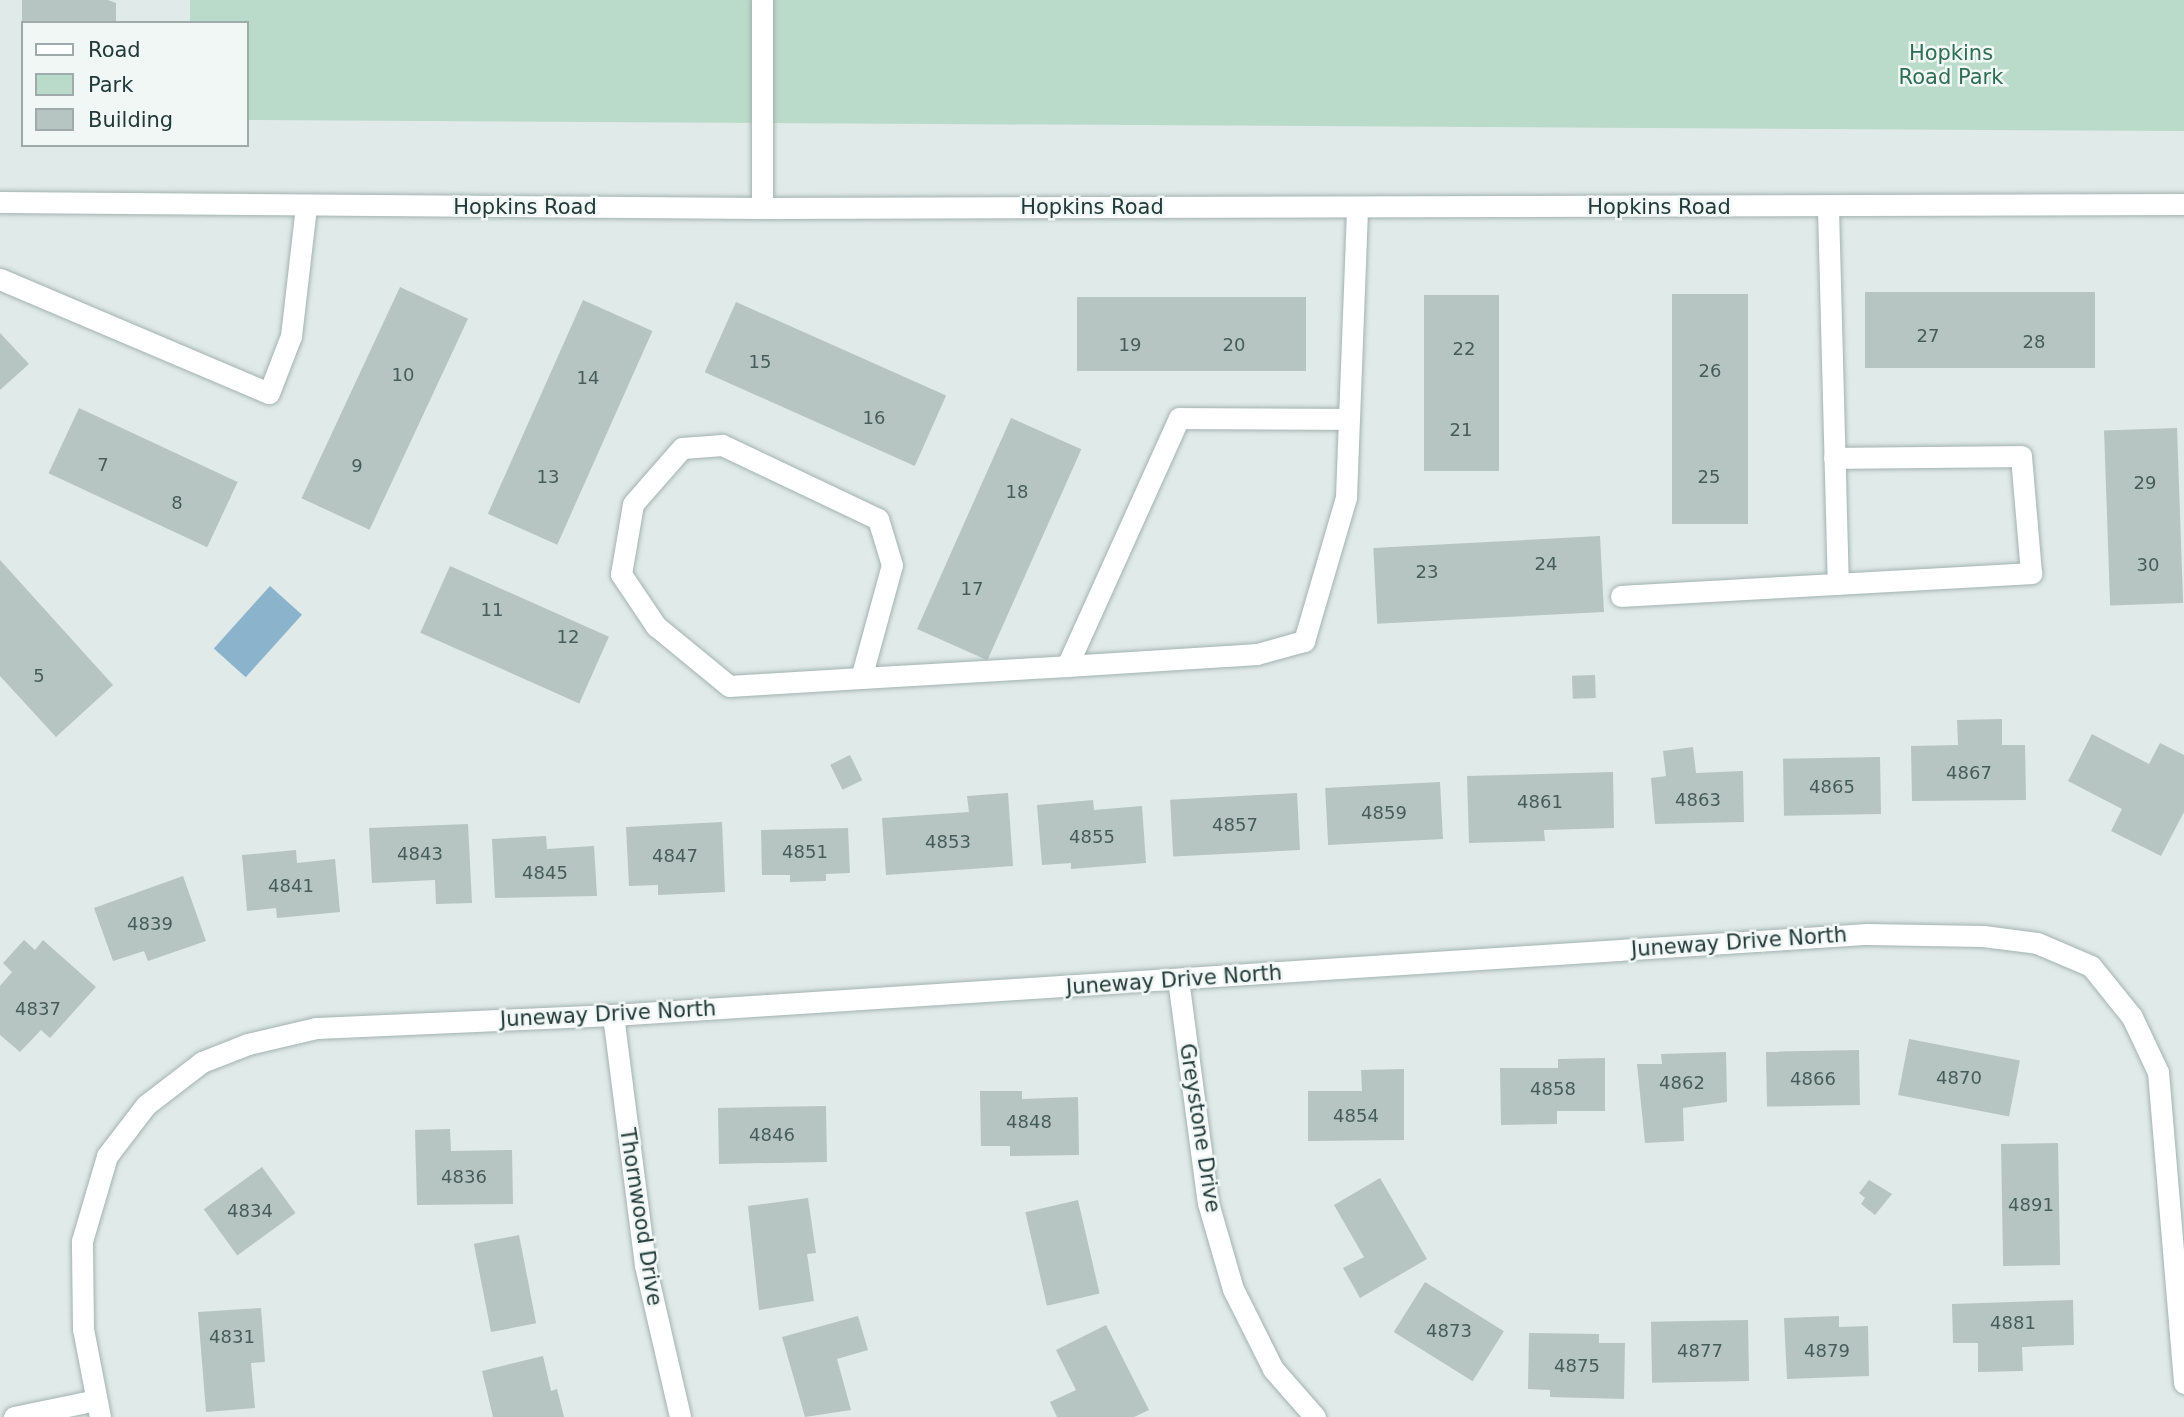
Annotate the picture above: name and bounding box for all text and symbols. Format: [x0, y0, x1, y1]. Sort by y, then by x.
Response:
legend [21, 21, 248, 147]
text: Road [88, 38, 141, 62]
park label: Hopkins Road Park [1899, 40, 2003, 90]
text: Park [88, 73, 133, 97]
text: Building [88, 108, 173, 132]
street label: Hopkins Road [453, 194, 597, 220]
street label: Hopkins Road [1020, 194, 1164, 220]
street label: Hopkins Road [1587, 194, 1731, 220]
house number: 27 [1917, 325, 1939, 347]
house number: 28 [2023, 331, 2045, 353]
house number: 19 [1119, 334, 1141, 356]
house number: 20 [1223, 334, 1245, 356]
house number: 22 [1453, 338, 1475, 360]
house number: 15 [749, 351, 771, 373]
house number: 26 [1699, 360, 1721, 382]
house number: 10 [392, 364, 414, 386]
house number: 14 [577, 367, 599, 389]
house number: 16 [863, 407, 885, 429]
house number: 21 [1450, 419, 1472, 441]
house number: 7 [97, 454, 109, 476]
house number: 9 [351, 455, 363, 477]
house number: 13 [537, 466, 559, 488]
house number: 25 [1698, 466, 1720, 488]
house number: 29 [2134, 472, 2156, 494]
house number: 18 [1006, 481, 1028, 503]
house number: 8 [171, 492, 183, 514]
house number: 24 [1535, 553, 1557, 575]
house number: 30 [2137, 554, 2159, 576]
house number: 23 [1416, 561, 1438, 583]
house number: 17 [961, 578, 983, 600]
house number: 11 [481, 599, 503, 621]
house number: 12 [557, 626, 579, 648]
house number: 5 [33, 665, 45, 687]
house number: 4867 [1946, 762, 1992, 784]
house number: 4865 [1809, 776, 1855, 798]
house number: 4863 [1675, 789, 1721, 811]
house number: 4861 [1517, 791, 1563, 813]
house number: 4859 [1361, 802, 1407, 824]
house number: 4857 [1212, 814, 1258, 836]
house number: 4855 [1069, 826, 1115, 848]
house number: 4853 [925, 831, 971, 853]
house number: 4851 [782, 841, 828, 863]
house number: 4843 [397, 843, 443, 865]
house number: 4847 [652, 845, 698, 867]
house number: 4845 [522, 862, 568, 884]
house number: 4841 [268, 875, 314, 897]
house number: 4839 [127, 913, 173, 935]
street label: Juneway Drive North [1630, 922, 1848, 962]
street label: Juneway Drive North [1065, 960, 1283, 1000]
street label: Juneway Drive North [499, 996, 717, 1032]
house number: 4837 [15, 998, 61, 1020]
street label: Greystone Drive [1174, 1042, 1226, 1214]
house number: 4870 [1936, 1067, 1982, 1089]
house number: 4866 [1790, 1068, 1836, 1090]
house number: 4862 [1659, 1072, 1705, 1094]
house number: 4858 [1530, 1078, 1576, 1100]
house number: 4854 [1333, 1105, 1379, 1127]
house number: 4848 [1006, 1111, 1052, 1133]
house number: 4846 [749, 1124, 795, 1146]
street label: Thornwood Drive [615, 1126, 667, 1308]
house number: 4836 [441, 1166, 487, 1188]
house number: 4891 [2008, 1194, 2054, 1216]
house number: 4834 [227, 1200, 273, 1222]
house number: 4881 [1990, 1312, 2036, 1334]
house number: 4873 [1426, 1320, 1472, 1342]
house number: 4831 [209, 1326, 255, 1348]
house number: 4877 [1677, 1340, 1723, 1362]
house number: 4879 [1804, 1340, 1850, 1362]
house number: 4875 [1554, 1355, 1600, 1377]

